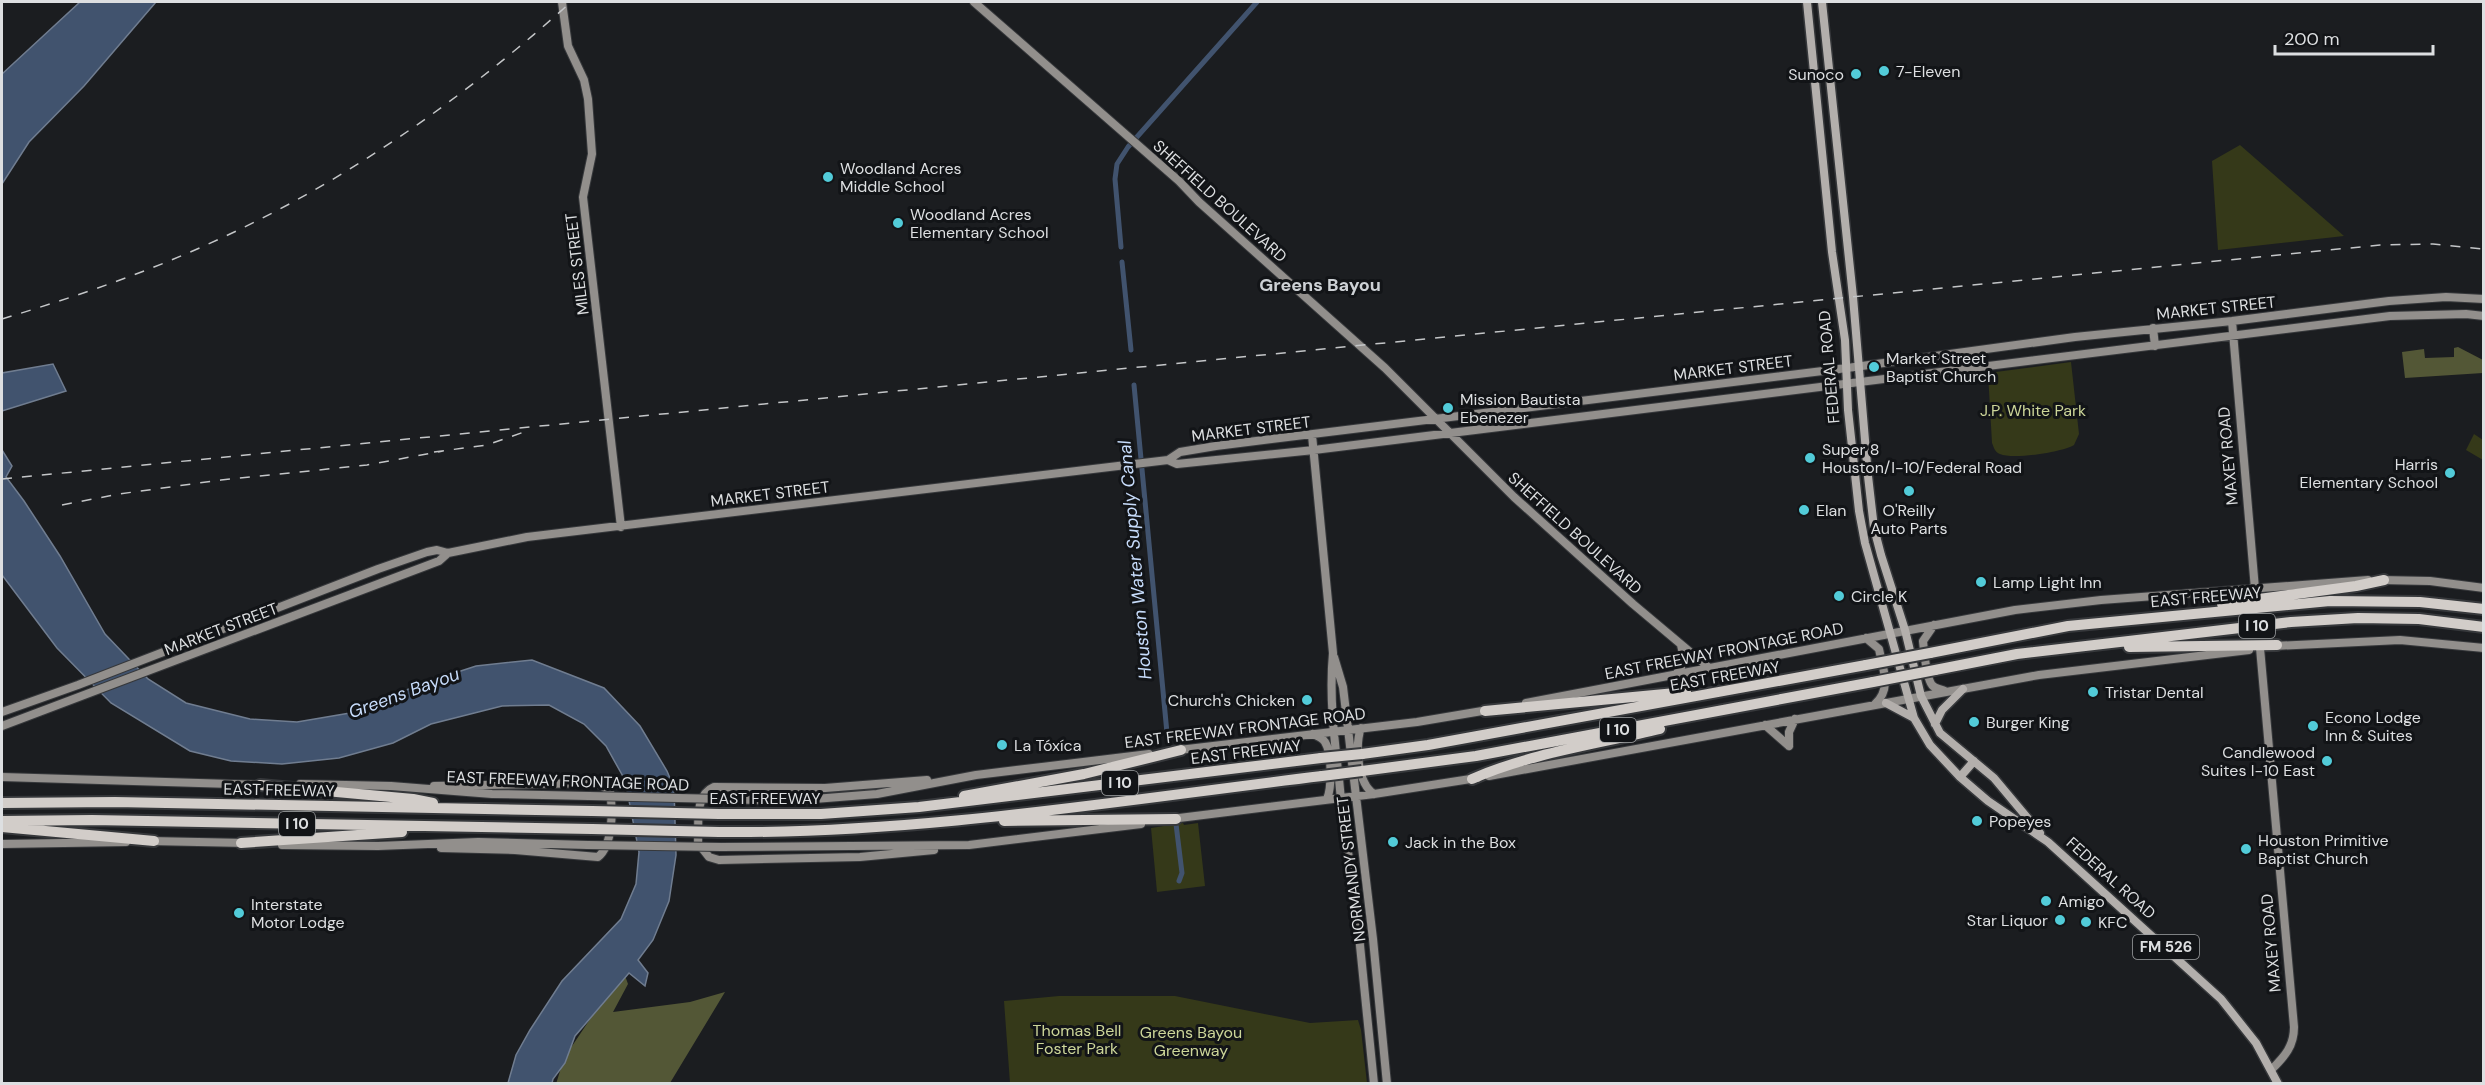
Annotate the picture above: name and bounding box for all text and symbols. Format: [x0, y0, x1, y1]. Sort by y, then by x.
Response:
scale bar [2275, 18, 2432, 56]
text: 200 m [2284, 27, 2340, 51]
place label: 7-Eleven [1896, 61, 1960, 82]
place label: Sunoco [1788, 64, 1844, 85]
marker: 7-Eleven [1877, 64, 1891, 78]
marker: Sunoco [1849, 67, 1863, 81]
street label: SHEFFIELD BOULEVARD [1149, 135, 1291, 267]
place label: Woodland Acres Middle School [840, 158, 962, 197]
marker: Woodland Acres Middle School [821, 170, 835, 184]
place label: Woodland Acres Elementary School [910, 204, 1048, 243]
street label: MILES STREET [560, 212, 594, 316]
marker: Woodland Acres Elementary School [891, 216, 905, 230]
district label: Greens Bayou [1259, 273, 1381, 297]
street label: MARKET STREET [2155, 291, 2277, 325]
street label: FEDERAL ROAD [1814, 310, 1844, 424]
place label: Market Street Baptist Church [1886, 348, 1996, 387]
street label: MARKET STREET [1672, 350, 1794, 386]
marker: Market Street Baptist Church [1867, 360, 1881, 374]
place label: Mission Bautista Ebenezer [1460, 389, 1580, 428]
park label: J.P. White Park [1980, 400, 2086, 421]
marker: Mission Bautista Ebenezer [1441, 401, 1455, 415]
street label: MAXEY ROAD [2213, 406, 2243, 506]
street label: MARKET STREET [1190, 411, 1312, 447]
water label: Houston Water Supply Canal [1113, 438, 1157, 681]
place label: Super 8 Houston/I-10/Federal Road [1822, 439, 2022, 478]
marker: Super 8 Houston/I-10/Federal Road [1803, 451, 1817, 465]
place label: Harris Elementary School [2300, 454, 2438, 493]
marker: Harris Elementary School [2443, 466, 2457, 480]
street label: SHEFFIELD BOULEVARD [1504, 467, 1646, 599]
street label: MARKET STREET [709, 476, 831, 512]
marker: O'Reilly Auto Parts [1902, 484, 1916, 498]
place label: Elan [1816, 500, 1847, 521]
place label: O'Reilly Auto Parts [1870, 500, 1948, 539]
marker: Elan [1797, 503, 1811, 517]
place label: Lamp Light Inn [1993, 572, 2102, 593]
marker: Lamp Light Inn [1974, 575, 1988, 589]
street label: EAST FREEWAY [2150, 582, 2262, 612]
place label: Circle K [1851, 586, 1907, 607]
marker: Circle K [1832, 589, 1846, 603]
street label: MARKET STREET [161, 598, 281, 660]
road number: I 10 [2239, 614, 2275, 638]
street label: EAST FREEWAY FRONTAGE ROAD [1603, 618, 1845, 684]
street label: EAST FREEWAY [1669, 657, 1781, 695]
water label: Greens Bayou [345, 662, 463, 724]
place label: Tristar Dental [2105, 682, 2203, 703]
marker: Tristar Dental [2086, 685, 2100, 699]
place label: Church's Chicken [1168, 690, 1295, 711]
marker: Church's Chicken [1300, 693, 1314, 707]
street label: EAST FREEWAY FRONTAGE ROAD [1123, 704, 1367, 752]
place label: Econo Lodge Inn & Suites [2325, 707, 2421, 746]
place label: Burger King [1986, 712, 2070, 733]
marker: Burger King [1967, 715, 1981, 729]
road number: I 10 [1600, 718, 1636, 742]
marker: Econo Lodge Inn & Suites [2306, 719, 2320, 733]
place label: La Tóxíca [1014, 735, 1081, 756]
street label: EAST FREEWAY [1190, 736, 1302, 768]
marker: La Tóxíca [995, 738, 1009, 752]
place label: Candlewood Suites I-10 East [2201, 742, 2315, 781]
marker: Candlewood Suites I-10 East [2320, 754, 2334, 768]
street label: EAST FREEWAY FRONTAGE ROAD [446, 766, 690, 796]
road number: I 10 [1102, 771, 1138, 795]
street label: EAST FREEWAY [223, 779, 335, 801]
street label: EAST FREEWAY [709, 788, 821, 809]
street label: NORMANDY STREET [1332, 795, 1370, 943]
place label: Popeyes [1989, 811, 2051, 832]
road number: I 10 [279, 812, 315, 836]
marker: Popeyes [1970, 814, 1984, 828]
place label: Houston Primitive Baptist Church [2258, 830, 2389, 869]
place label: Jack in the Box [1405, 832, 1516, 853]
street label: FEDERAL ROAD [2062, 832, 2160, 924]
marker: Jack in the Box [1386, 835, 1400, 849]
marker: Houston Primitive Baptist Church [2239, 842, 2253, 856]
place label: Amigo [2058, 891, 2105, 912]
street label: MAXEY ROAD [2256, 893, 2286, 993]
place label: Interstate Motor Lodge [251, 894, 345, 933]
marker: Amigo [2039, 894, 2053, 908]
marker: Interstate Motor Lodge [232, 906, 246, 920]
place label: Star Liquor [1967, 910, 2048, 931]
place label: KFC [2098, 912, 2127, 933]
marker: Star Liquor [2053, 913, 2067, 927]
marker: KFC [2079, 915, 2093, 929]
road number: FM 526 [2133, 935, 2199, 959]
park label: Thomas Bell Foster Park [1033, 1020, 1121, 1059]
park label: Greens Bayou Greenway [1140, 1022, 1242, 1061]

